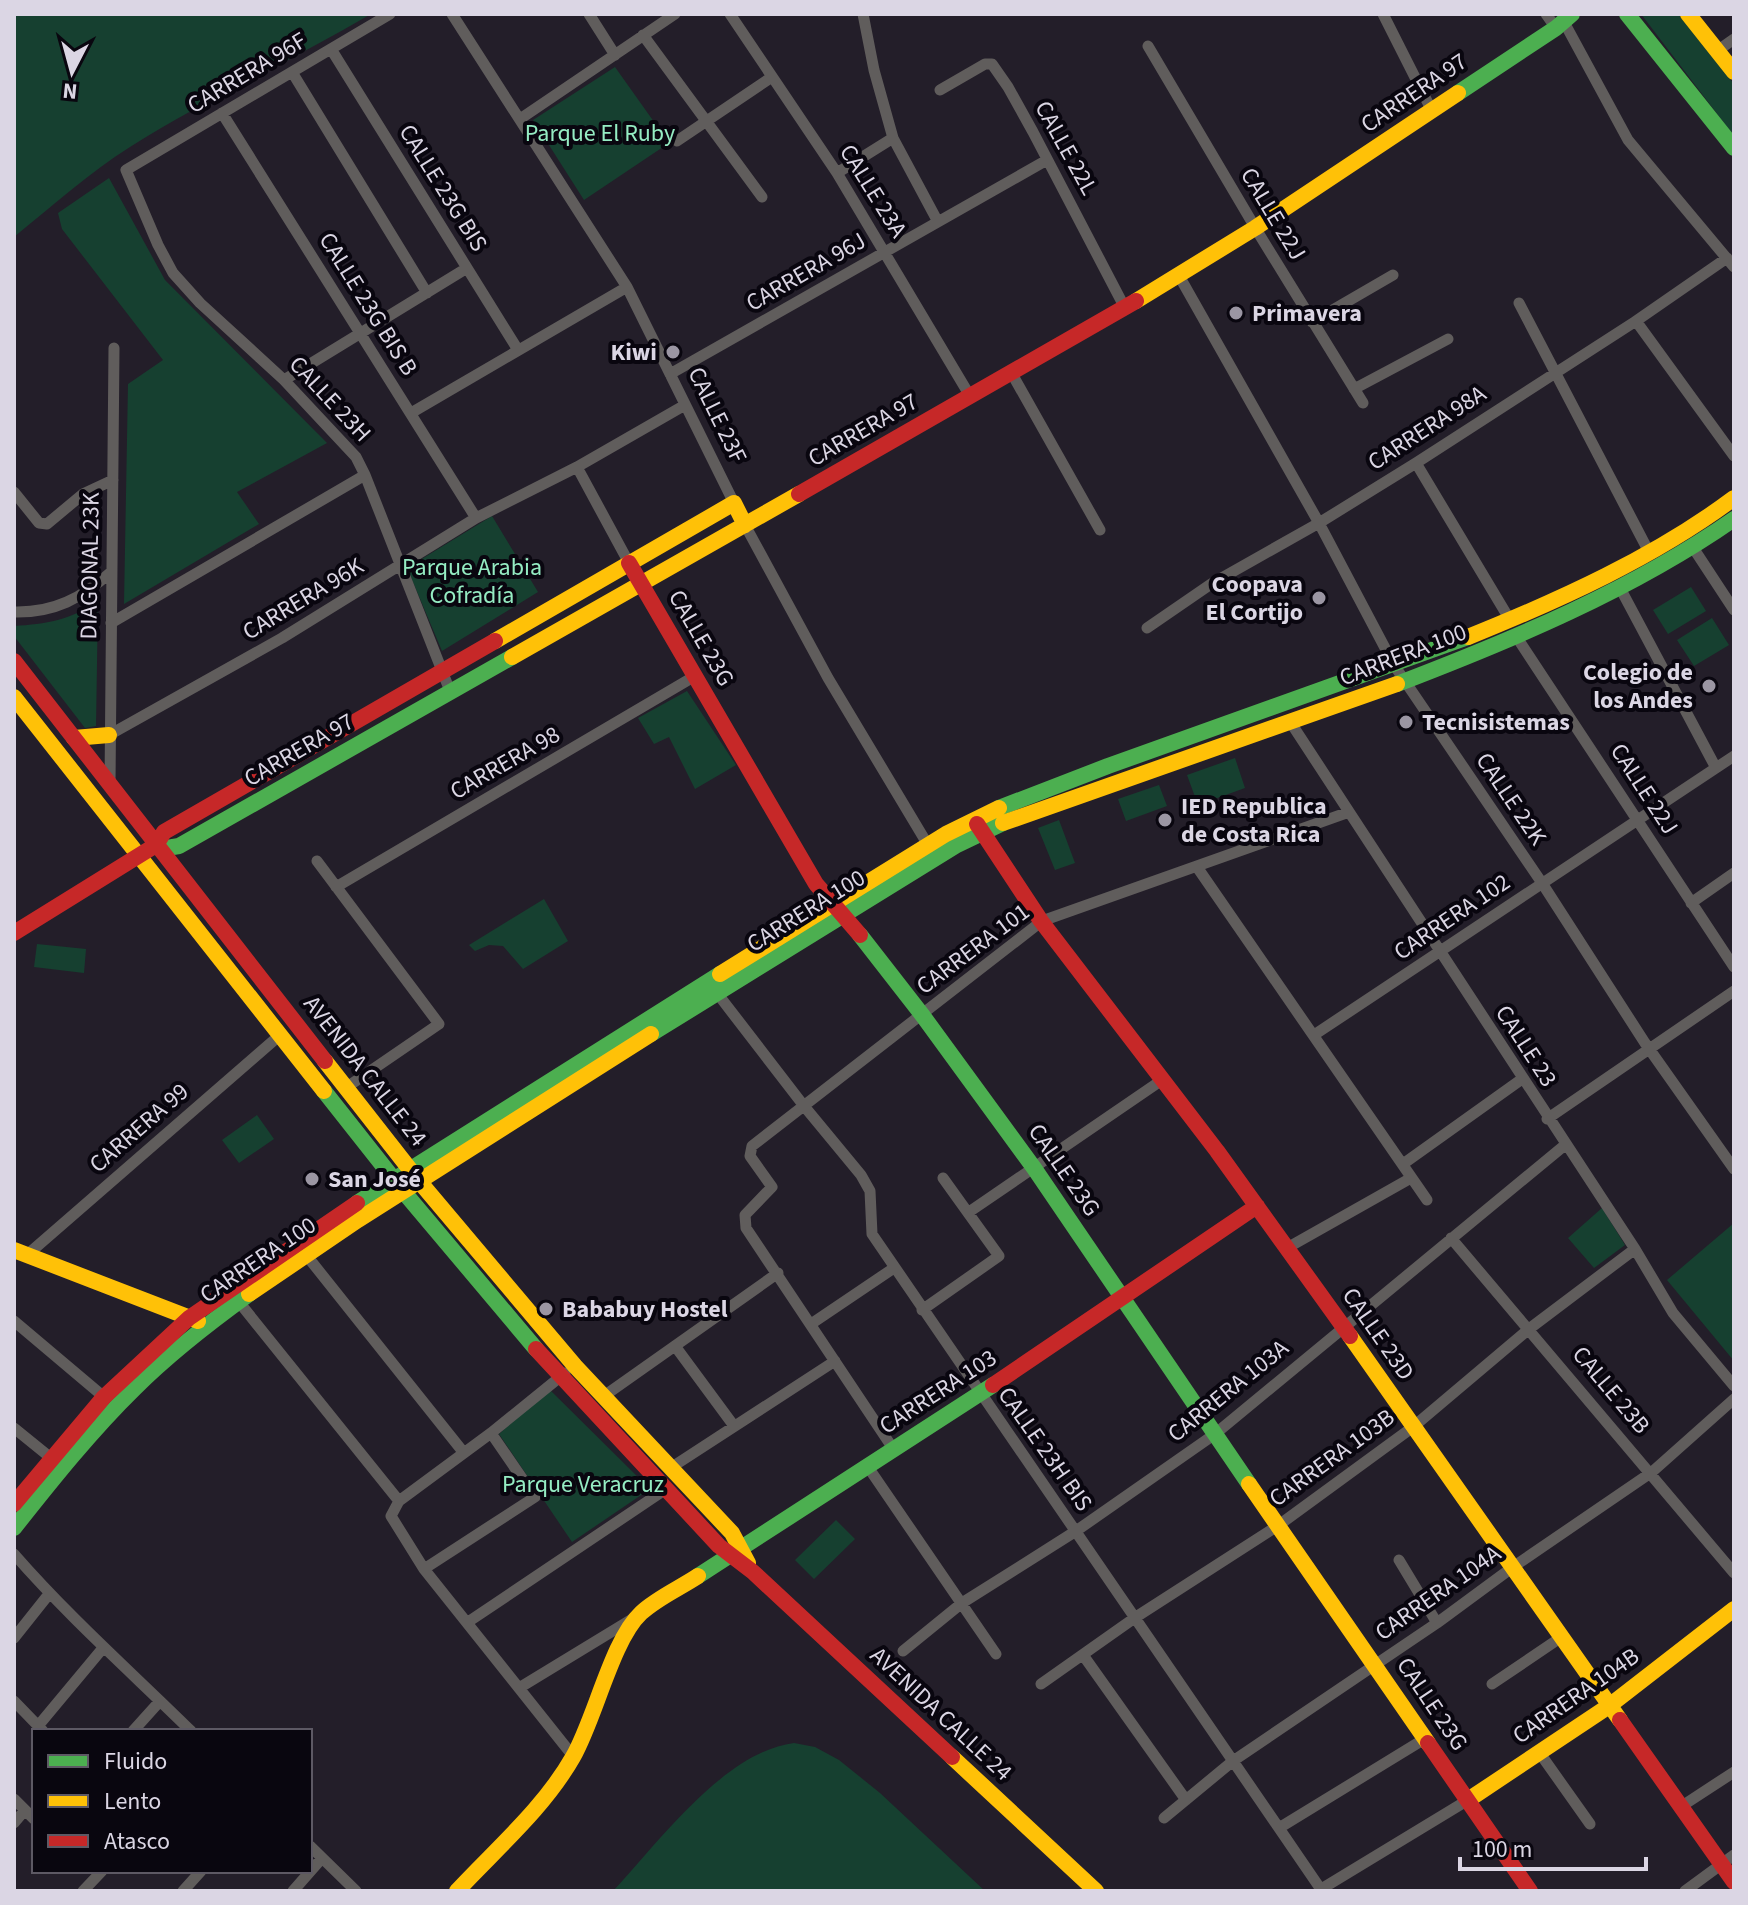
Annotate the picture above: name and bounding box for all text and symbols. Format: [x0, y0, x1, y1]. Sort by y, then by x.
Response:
street label: CARRERA 96F [181, 23, 313, 122]
north arrow [32, 32, 112, 112]
street label: CARRERA 97 [1354, 44, 1474, 142]
text: N [61, 74, 79, 108]
street label: CALLE 22L [1026, 94, 1106, 202]
park label: Parque El Ruby [525, 116, 675, 151]
street label: CALLE 23G BIS [390, 118, 496, 258]
street label: CALLE 23A [830, 137, 916, 245]
street label: CALLE 22J [1232, 161, 1314, 267]
street label: CARRERA 96J [739, 223, 873, 321]
street label: CALLE 23G BIS B [310, 226, 426, 382]
place label: Primavera [1252, 296, 1362, 331]
marker: Primavera [1227, 304, 1245, 322]
place label: Kiwi [610, 335, 657, 370]
marker: Kiwi [664, 343, 682, 361]
street label: CALLE 23H [281, 348, 379, 450]
street label: CALLE 23F [679, 361, 755, 469]
street label: CARRERA 98A [1361, 377, 1493, 479]
street label: CARRERA 97 [801, 384, 925, 476]
street label: DIAGONAL 23K [71, 492, 109, 640]
street label: CARRERA 96K [236, 549, 370, 649]
park label: Parque Arabia Cofradía [402, 550, 542, 613]
place label: Coopava El Cortijo [1206, 567, 1303, 630]
street label: CALLE 23G [659, 583, 743, 693]
marker: Coopava El Cortijo [1310, 589, 1328, 607]
street label: CARRERA 100 [1334, 615, 1472, 695]
place label: Colegio de los Andes [1583, 655, 1693, 718]
marker: Colegio de los Andes [1700, 677, 1718, 695]
street label: CARRERA 97 [237, 704, 361, 796]
place label: Tecnisistemas [1422, 705, 1570, 740]
marker: Tecnisistemas [1397, 713, 1415, 731]
street label: CARRERA 98 [443, 717, 567, 809]
street label: CALLE 22J [1601, 736, 1687, 842]
street label: CALLE 22K [1467, 746, 1555, 853]
place label: IED Republica de Costa Rica [1181, 789, 1327, 852]
marker: IED Republica de Costa Rica [1156, 811, 1174, 829]
street label: CARRERA 100 [740, 861, 872, 961]
street label: CARRERA 102 [1387, 865, 1517, 969]
street label: CARRERA 101 [909, 895, 1037, 1003]
street label: AVENIDA CALLE 24 [295, 988, 435, 1154]
street label: CALLE 23 [1486, 998, 1566, 1094]
street label: CARRERA 99 [81, 1075, 197, 1181]
street label: CALLE 23G [1019, 1116, 1109, 1224]
place label: San José [328, 1162, 421, 1197]
marker: San José [303, 1170, 321, 1188]
street label: CARRERA 100 [193, 1208, 323, 1312]
street label: CALLE 23D [1333, 1280, 1423, 1388]
place label: Bababuy Hostel [562, 1292, 728, 1327]
marker: Bababuy Hostel [537, 1300, 555, 1318]
street label: CARRERA 103A [1160, 1331, 1296, 1451]
street label: CALLE 23B [1564, 1338, 1658, 1442]
street label: CARRERA 103 [872, 1341, 1004, 1443]
street label: CALLE 23H BIS [989, 1380, 1101, 1518]
street label: CARRERA 103B [1262, 1400, 1402, 1516]
park label: Parque Veracruz [502, 1467, 664, 1502]
street label: CARRERA 104A [1368, 1537, 1508, 1649]
street label: AVENIDA CALLE 24 [862, 1639, 1020, 1789]
street label: CARRERA 104B [1505, 1639, 1647, 1753]
street label: CALLE 23G [1388, 1650, 1476, 1758]
legend [32, 1729, 312, 1873]
text: Fluido [104, 1744, 167, 1779]
text: Lento [104, 1784, 161, 1819]
scale bar [1460, 1821, 1646, 1871]
text: Atasco [104, 1824, 170, 1859]
text: 100 m [1472, 1832, 1532, 1867]

